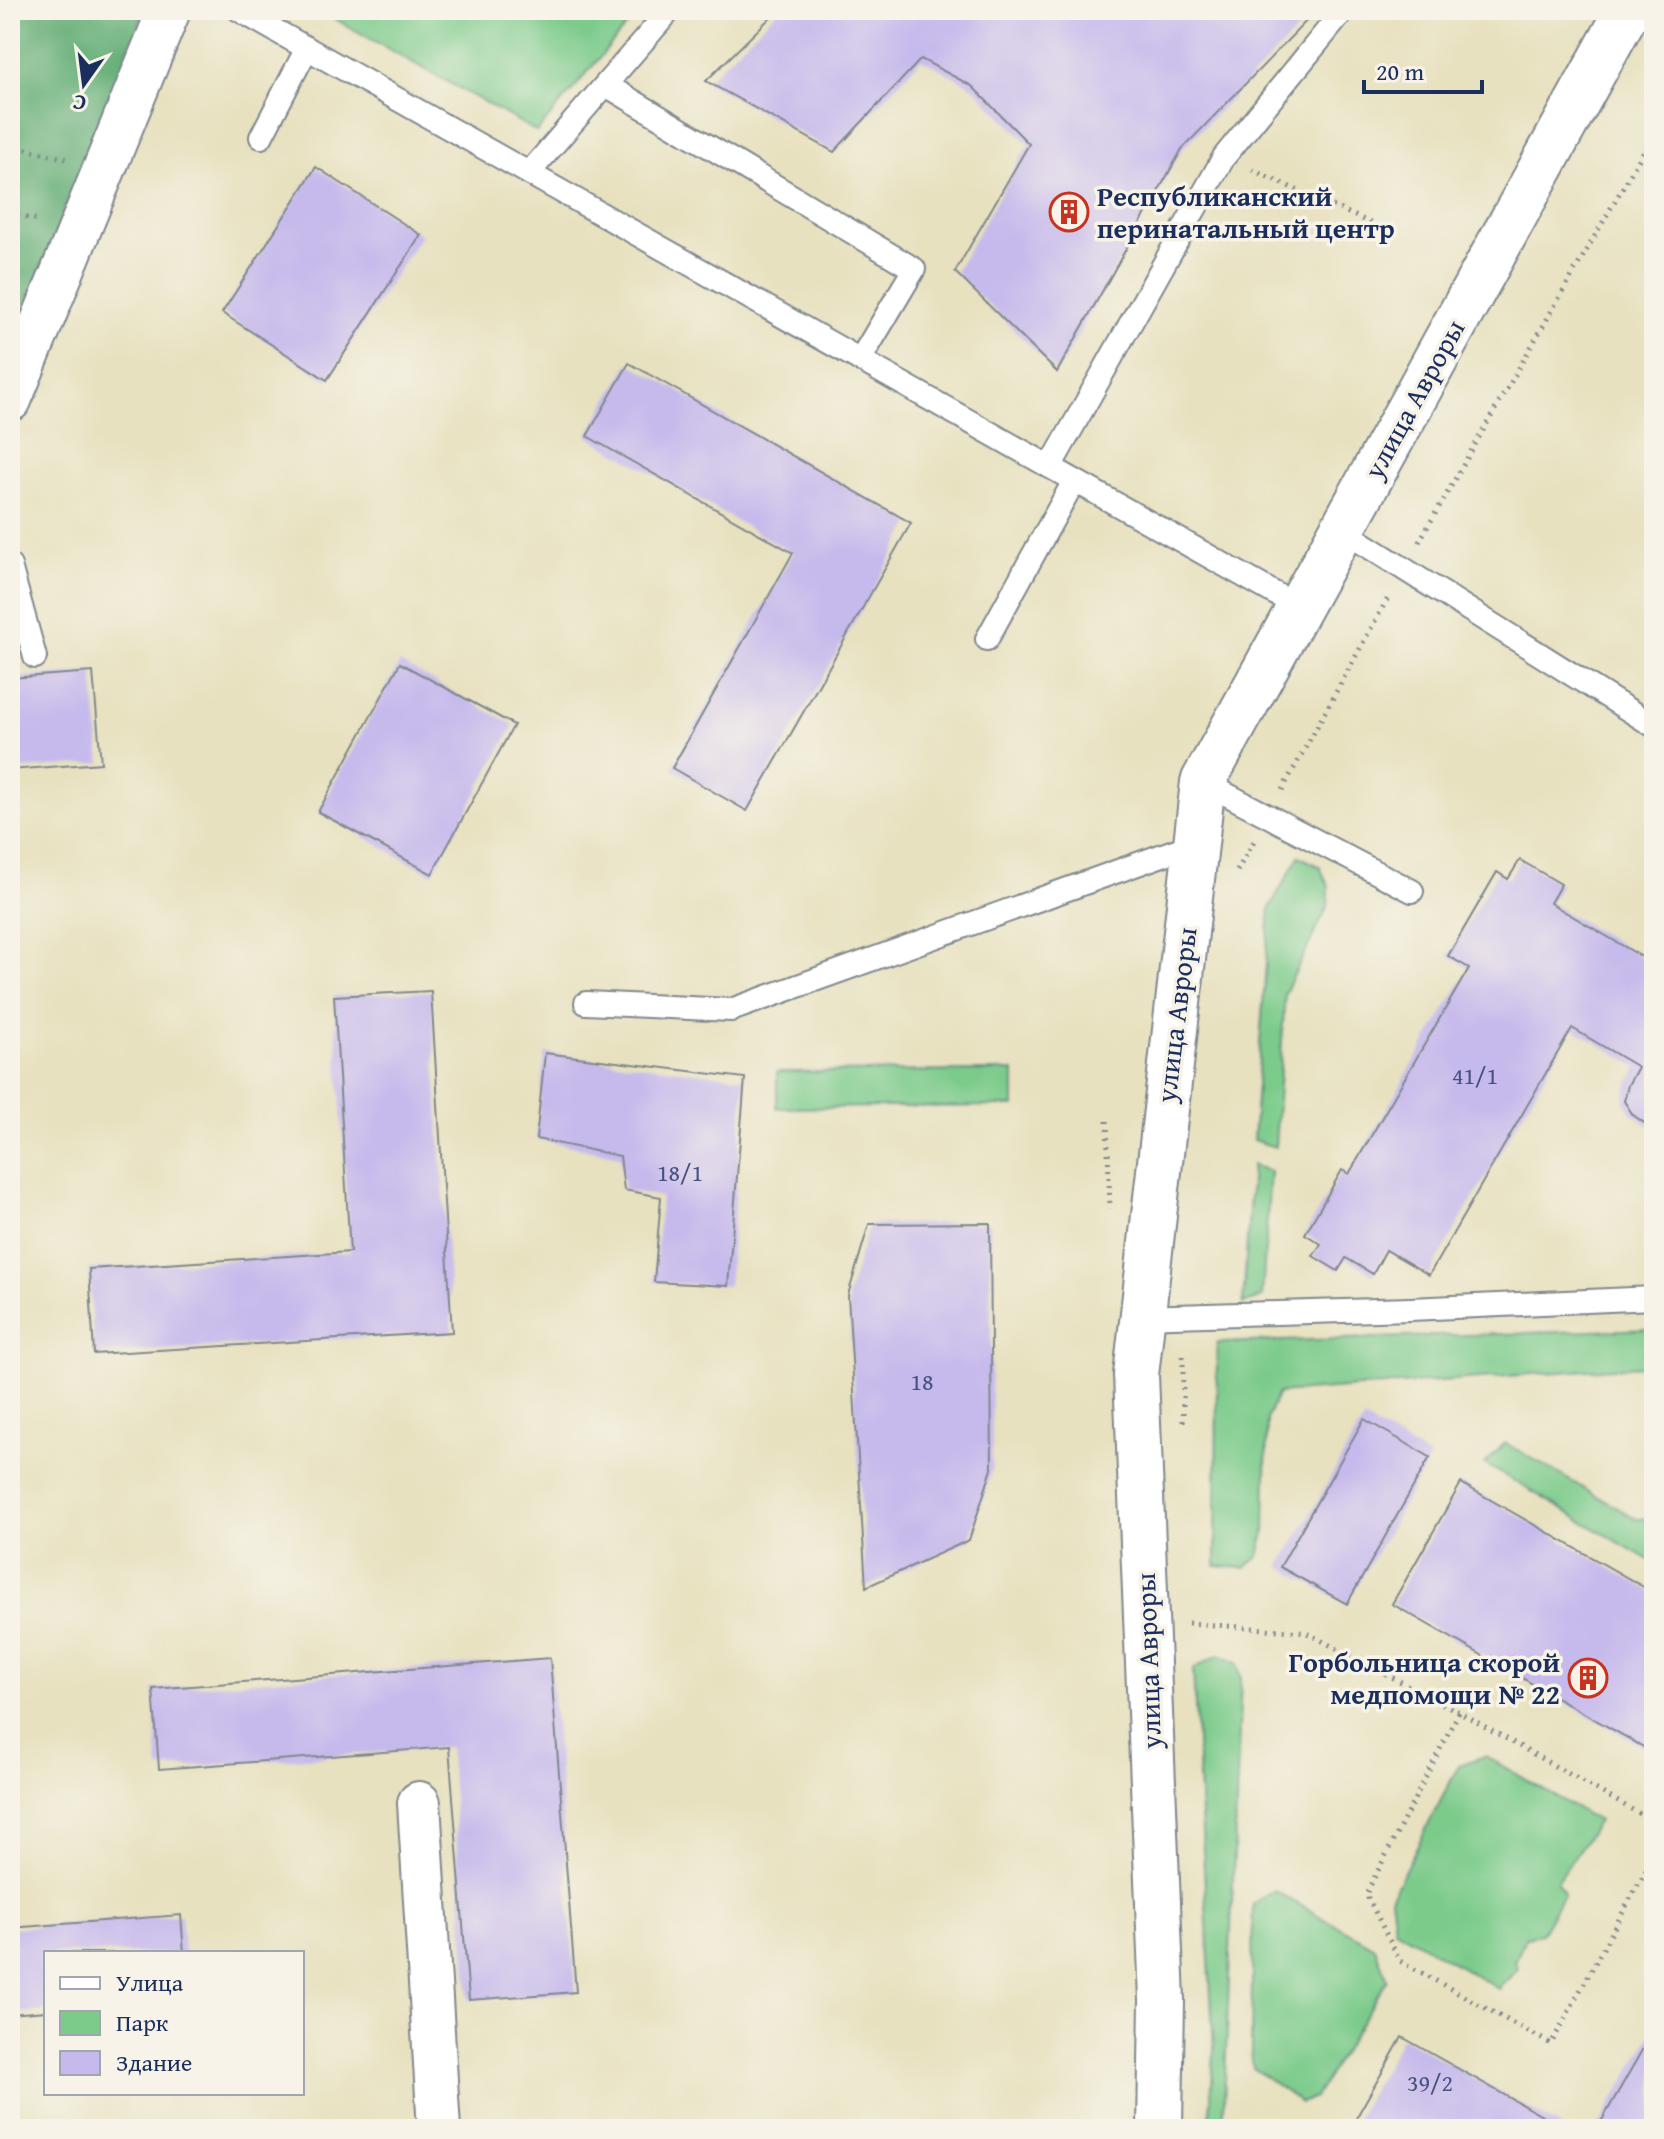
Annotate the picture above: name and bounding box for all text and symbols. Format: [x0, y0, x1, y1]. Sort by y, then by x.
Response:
north arrow [44, 44, 124, 124]
scale bar [1364, 44, 1482, 94]
text: 20 m [1376, 54, 1424, 89]
text: С [69, 86, 89, 120]
place label: Республиканский перинатальный центр [1097, 175, 1395, 248]
building icon: Республиканский перинатальный центр [1048, 191, 1090, 233]
street label: улица Авроры [1352, 312, 1474, 487]
street label: улица Авроры [1144, 925, 1207, 1106]
house number: 41/1 [1452, 1058, 1498, 1093]
house number: 18/1 [657, 1155, 703, 1190]
house number: 18 [910, 1364, 934, 1399]
street label: улица Авроры [1124, 1572, 1171, 1751]
place label: Горбольница скорой медпомощи № 22 [1289, 1641, 1560, 1714]
building icon: Горбольница скорой медпомощи № 22 [1567, 1657, 1609, 1699]
legend [44, 1951, 304, 2095]
text: Улица [116, 1965, 184, 2000]
text: Парк [116, 2005, 169, 2040]
text: Здание [116, 2045, 192, 2080]
house number: 39/2 [1407, 2065, 1453, 2100]

